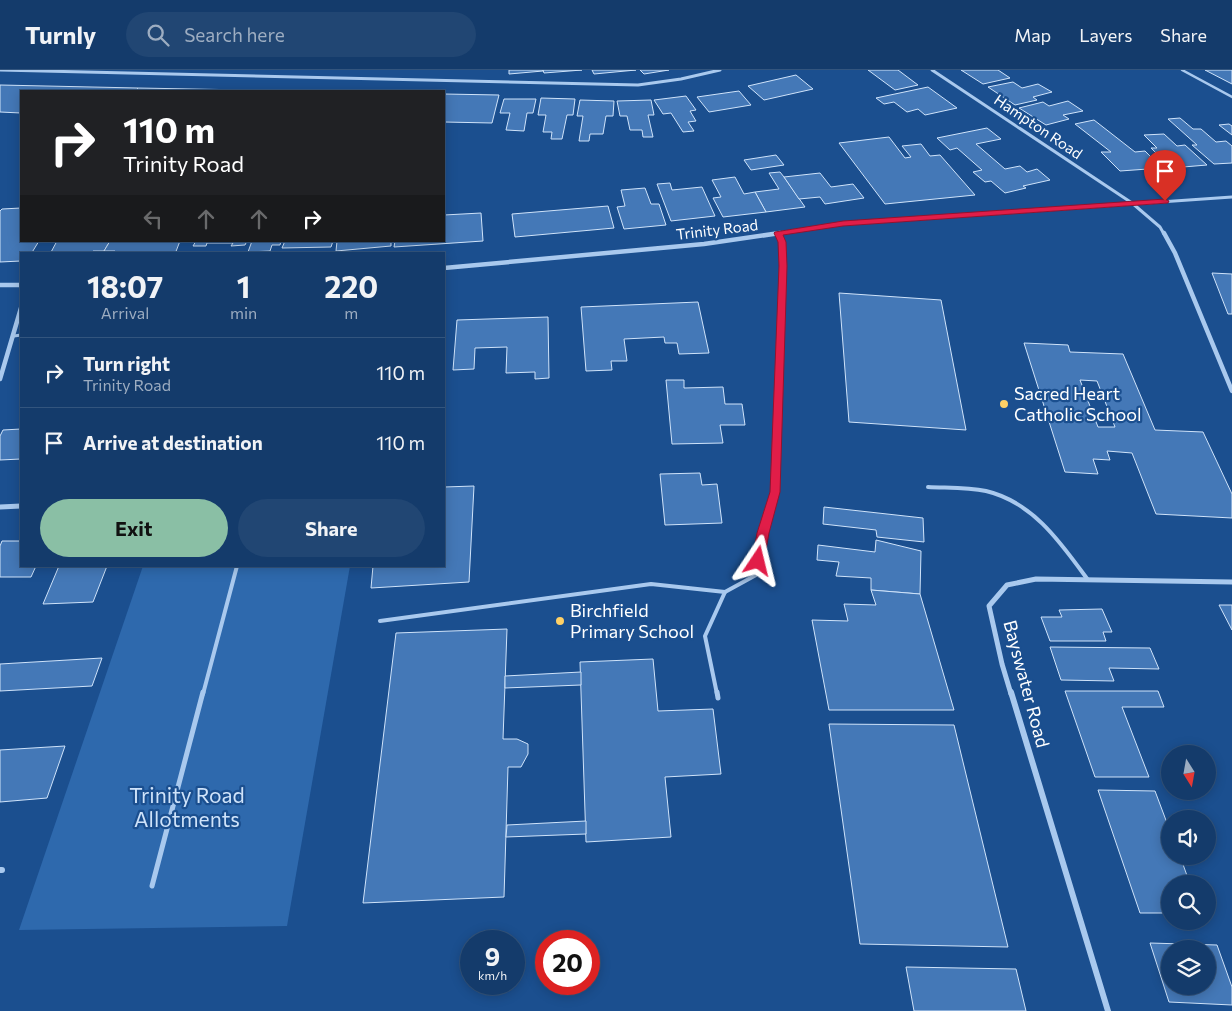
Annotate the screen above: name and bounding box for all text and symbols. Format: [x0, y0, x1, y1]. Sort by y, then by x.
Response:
search box [126, 12, 476, 57]
text: Turnly [25, 20, 96, 49]
icon: search [144, 21, 172, 49]
text: Search here [184, 23, 285, 46]
text: Map [1014, 24, 1051, 46]
text: Layers [1079, 24, 1132, 46]
text: Share [1160, 24, 1207, 46]
street label: Hampton Road [991, 90, 1086, 162]
text: 110 m [123, 107, 215, 150]
icon: right [40, 110, 105, 175]
text: Trinity Road [123, 150, 244, 177]
pin [1144, 150, 1186, 201]
icon: arrive [1151, 157, 1179, 185]
icon: left [139, 205, 167, 233]
icon: ahead [192, 205, 220, 233]
icon: ahead [245, 205, 273, 233]
icon: right [298, 205, 326, 233]
street label: Trinity Road [675, 215, 759, 243]
text: 18:07 [87, 267, 163, 304]
text: 1 [237, 267, 250, 304]
text: 220 [324, 267, 378, 304]
text: Arrival [101, 303, 149, 322]
text: min [230, 303, 257, 322]
text: m [344, 303, 358, 322]
text: Turn right [83, 352, 170, 375]
icon: right [40, 359, 68, 387]
text: 110 m [376, 361, 425, 384]
text: Trinity Road [83, 375, 171, 394]
place label: Sacred Heart Catholic School [1014, 382, 1142, 425]
marker: Sacred Heart Catholic School [998, 398, 1010, 410]
icon: arrive [40, 429, 68, 457]
text: Arrive at destination [83, 431, 263, 454]
text: 110 m [376, 431, 425, 454]
button: Exit [40, 499, 228, 557]
button: Share [238, 499, 425, 557]
position arrow [731, 534, 783, 586]
place label: Birchfield Primary School [570, 599, 694, 642]
marker: Birchfield Primary School [554, 615, 566, 627]
street label: Bayswater Road [999, 618, 1055, 750]
north arrow [1161, 745, 1216, 800]
map controls [1161, 745, 1216, 995]
park label: Trinity Road Allotments [129, 782, 245, 831]
button: sound [1161, 810, 1216, 865]
button: search [1161, 875, 1216, 930]
speed limit sign: 20 [535, 930, 600, 995]
button: layers [1161, 940, 1216, 995]
text: 9 [485, 941, 500, 971]
text: km/h [478, 968, 507, 982]

